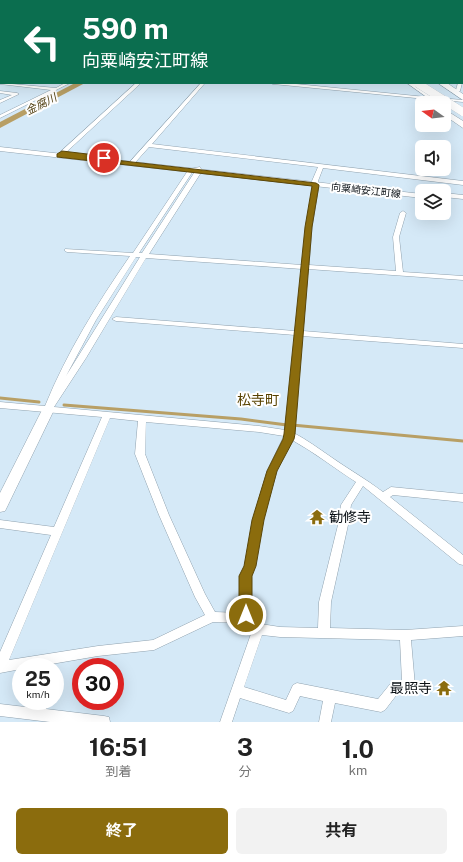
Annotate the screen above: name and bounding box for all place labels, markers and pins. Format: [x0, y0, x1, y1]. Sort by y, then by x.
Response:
pin [87, 141, 121, 175]
temple icon: 勧修寺 [308, 508, 326, 526]
place label: 勧修寺 [329, 509, 371, 525]
temple icon: 最照寺 [435, 679, 453, 697]
place label: 最照寺 [390, 680, 432, 696]

